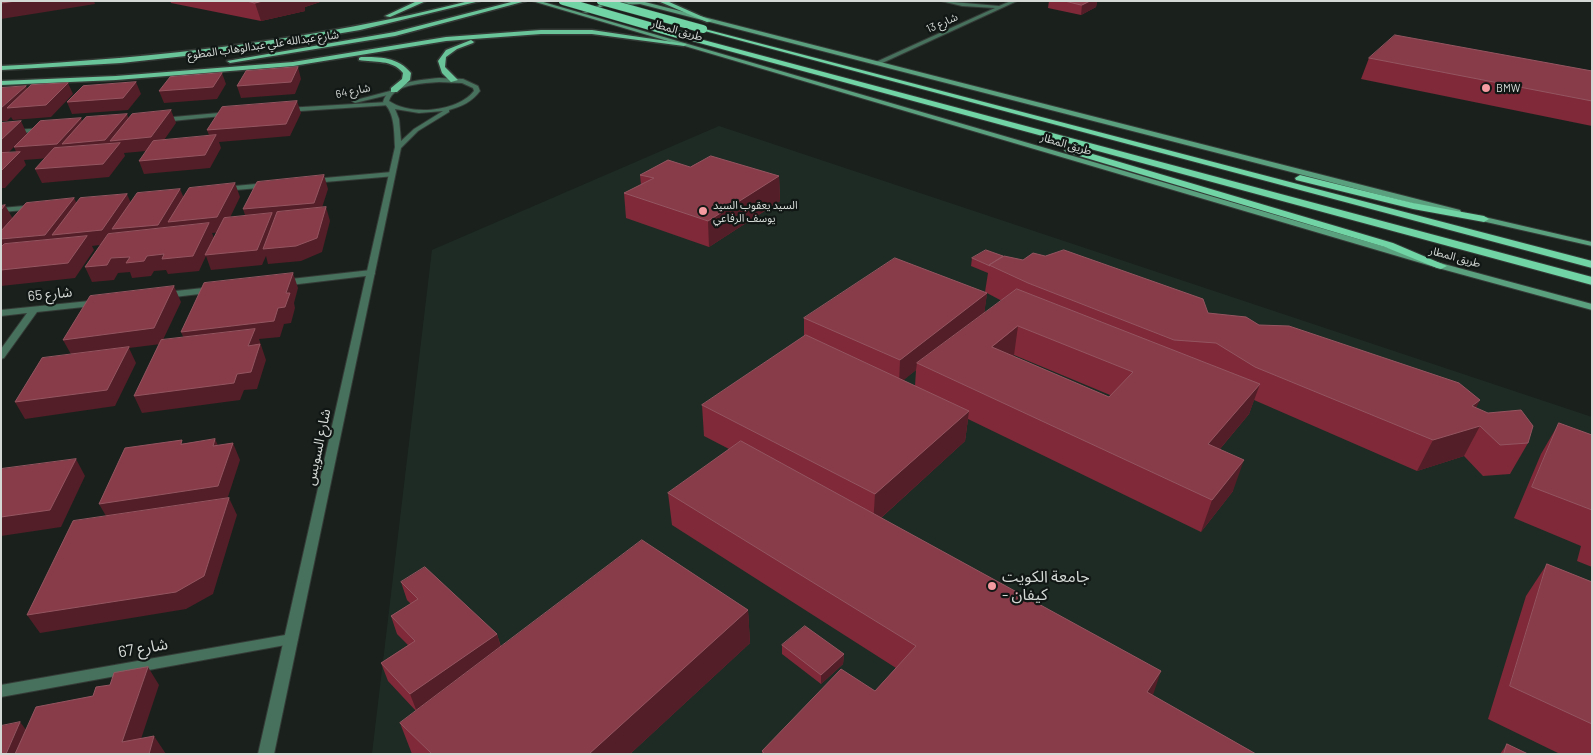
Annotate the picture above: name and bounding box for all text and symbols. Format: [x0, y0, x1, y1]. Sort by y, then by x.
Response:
street label: شارع 13 [924, 10, 960, 36]
street label: طريق المطار [650, 16, 704, 44]
street label: شارع عبدالله علي عبدالوهاب المطوع [186, 28, 340, 62]
street label: شارع 64 [334, 81, 372, 101]
place label: BMW [1496, 81, 1520, 95]
marker: BMW [1480, 82, 1492, 94]
street label: طريق المطار [1039, 130, 1093, 158]
place label: السيد يعقوب السيد يوسف الرفاعي [713, 198, 798, 224]
marker: السيد يعقوب السيد يوسف الرفاعي [697, 205, 709, 217]
street label: طريق المطار [1428, 244, 1482, 270]
street label: شارع 65 [27, 283, 73, 305]
street label: شارع السويس [302, 407, 334, 487]
place label: جامعة الكويت - كيفان [1002, 567, 1090, 605]
marker: جامعة الكويت - كيفان [986, 580, 998, 592]
street label: شارع 67 [117, 634, 169, 662]

